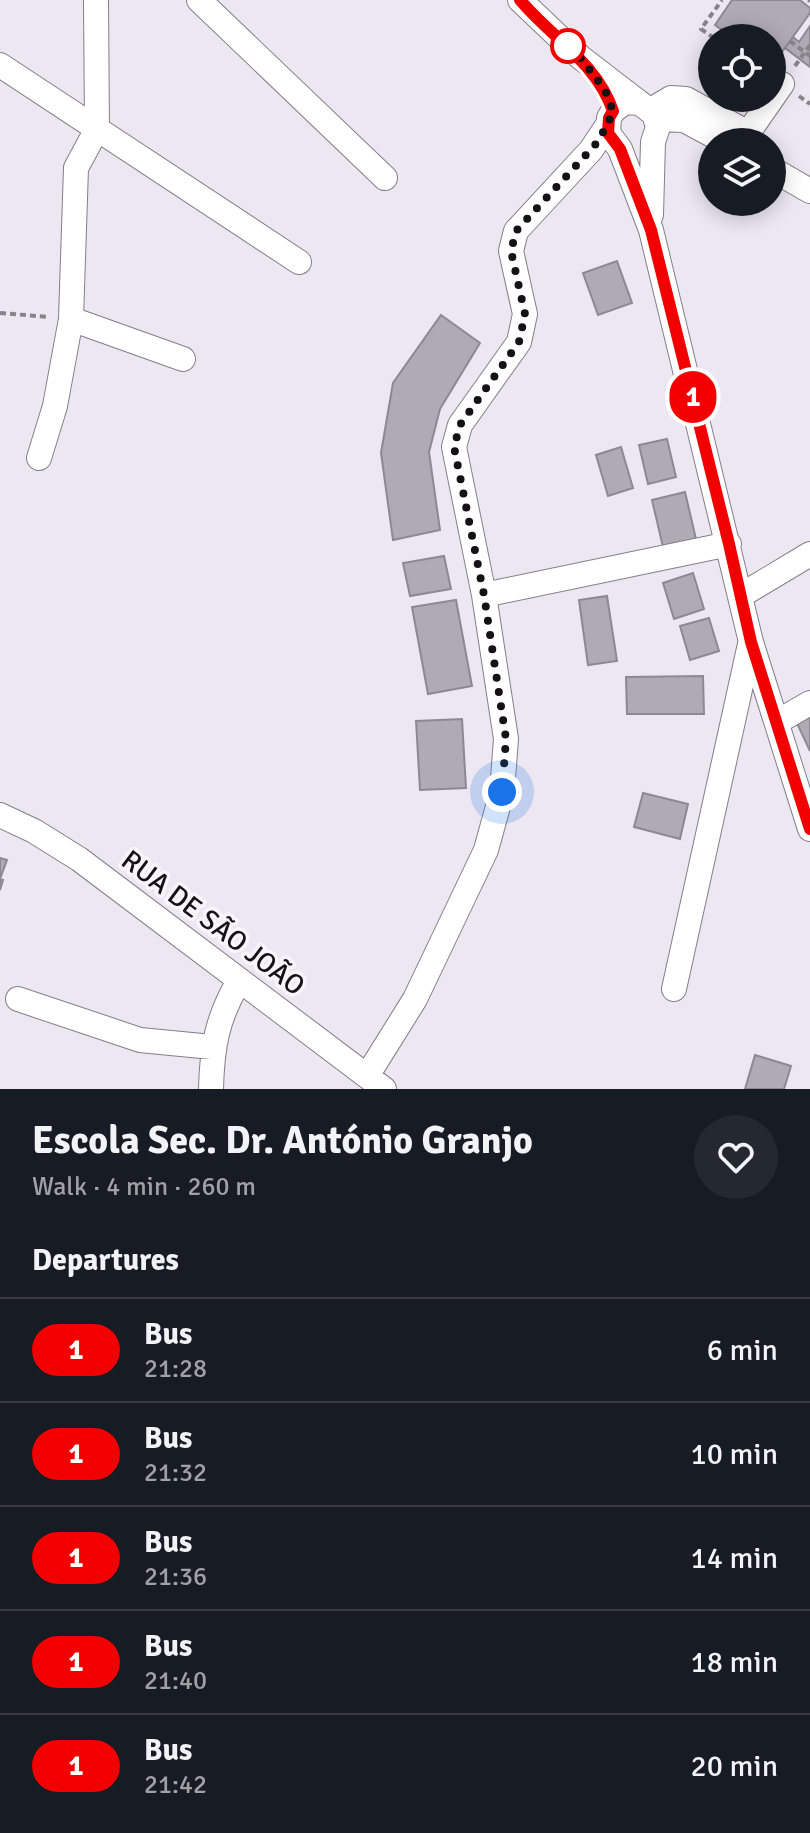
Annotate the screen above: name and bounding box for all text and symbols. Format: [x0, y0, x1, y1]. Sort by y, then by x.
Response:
map controls [698, 24, 786, 216]
button: locate [698, 24, 786, 112]
unlabelled marker [551, 29, 585, 63]
button: layers [698, 128, 786, 216]
line badge: 1 [667, 371, 719, 423]
text: 1 [685, 380, 701, 414]
your location [482, 772, 522, 812]
street label: RUA DE SÃO JOÃO [115, 843, 311, 1003]
button: heart [694, 1115, 778, 1199]
text: Escola Sec. Dr. António Granjo [32, 1117, 533, 1164]
text: Walk · 4 min · 260 m [32, 1171, 256, 1203]
text: Departures [32, 1242, 179, 1279]
text: Bus [144, 1316, 192, 1353]
text: 6 min [707, 1332, 778, 1369]
text: 1 [68, 1333, 84, 1367]
text: 21:28 [144, 1353, 207, 1385]
text: Bus [144, 1420, 192, 1457]
text: 10 min [691, 1436, 778, 1473]
text: 1 [68, 1437, 84, 1471]
text: 21:32 [144, 1457, 207, 1489]
text: Bus [144, 1524, 192, 1561]
text: 14 min [691, 1540, 778, 1577]
text: 1 [68, 1541, 84, 1575]
text: 21:36 [144, 1561, 207, 1593]
text: Bus [144, 1628, 192, 1665]
text: 18 min [691, 1644, 778, 1681]
text: 1 [68, 1645, 84, 1679]
text: 21:40 [144, 1665, 207, 1697]
text: Bus [144, 1732, 192, 1769]
text: 20 min [691, 1748, 778, 1785]
text: 1 [68, 1749, 84, 1783]
text: 21:42 [144, 1769, 207, 1801]

